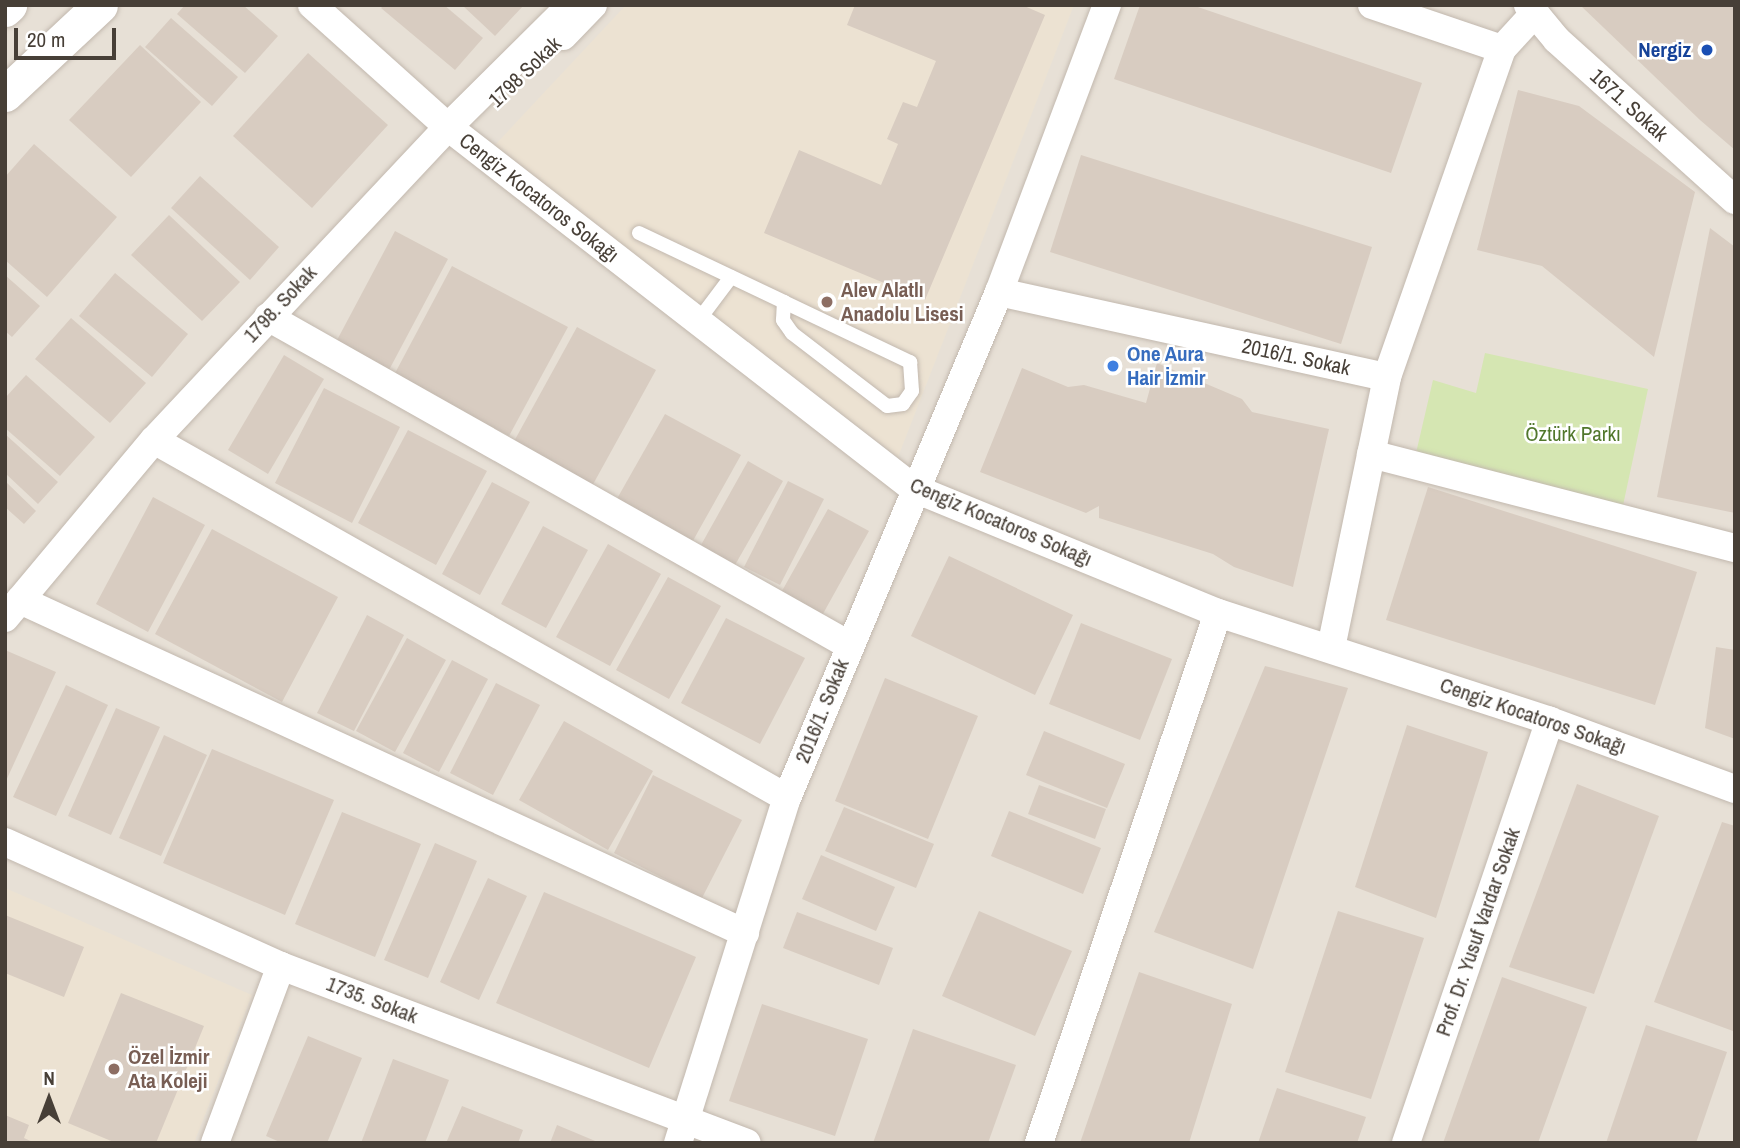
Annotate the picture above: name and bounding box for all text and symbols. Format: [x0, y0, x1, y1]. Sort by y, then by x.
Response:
scale bar [18, 14, 119, 58]
text: 20 m [27, 25, 65, 54]
street label: 1798 Sokak [484, 31, 566, 113]
place label: Nergiz [1638, 37, 1691, 63]
marker: Nergiz [1697, 40, 1717, 60]
street label: 1671. Sokak [1585, 64, 1673, 146]
street label: Cengiz Kocatoros Sokağı [454, 128, 624, 268]
street label: 1798. Sokak [238, 260, 322, 348]
place label: Alev Alatlı Anadolu Lisesi [841, 277, 963, 327]
marker: Alev Alatlı Anadolu Lisesi [819, 294, 835, 310]
street label: 2016/1. Sokak [1240, 333, 1352, 381]
place label: One Aura Hair İzmir [1127, 341, 1205, 391]
marker: One Aura Hair İzmir [1105, 358, 1121, 374]
park label: Öztürk Parkı [1525, 421, 1621, 447]
street label: Cengiz Kocatoros Sokağı [906, 472, 1096, 572]
street label: 2016/1. Sokak [790, 655, 854, 767]
street label: Cengiz Kocatoros Sokağı [1437, 672, 1629, 760]
street label: Prof. Dr. Yusuf Vardar Sokak [1430, 824, 1526, 1040]
street label: 1735. Sokak [323, 971, 421, 1029]
place label: Özel İzmir Ata Koleji [128, 1044, 209, 1094]
marker: Özel İzmir Ata Koleji [106, 1061, 122, 1077]
north arrow [14, 1064, 84, 1134]
text: N [43, 1065, 55, 1091]

